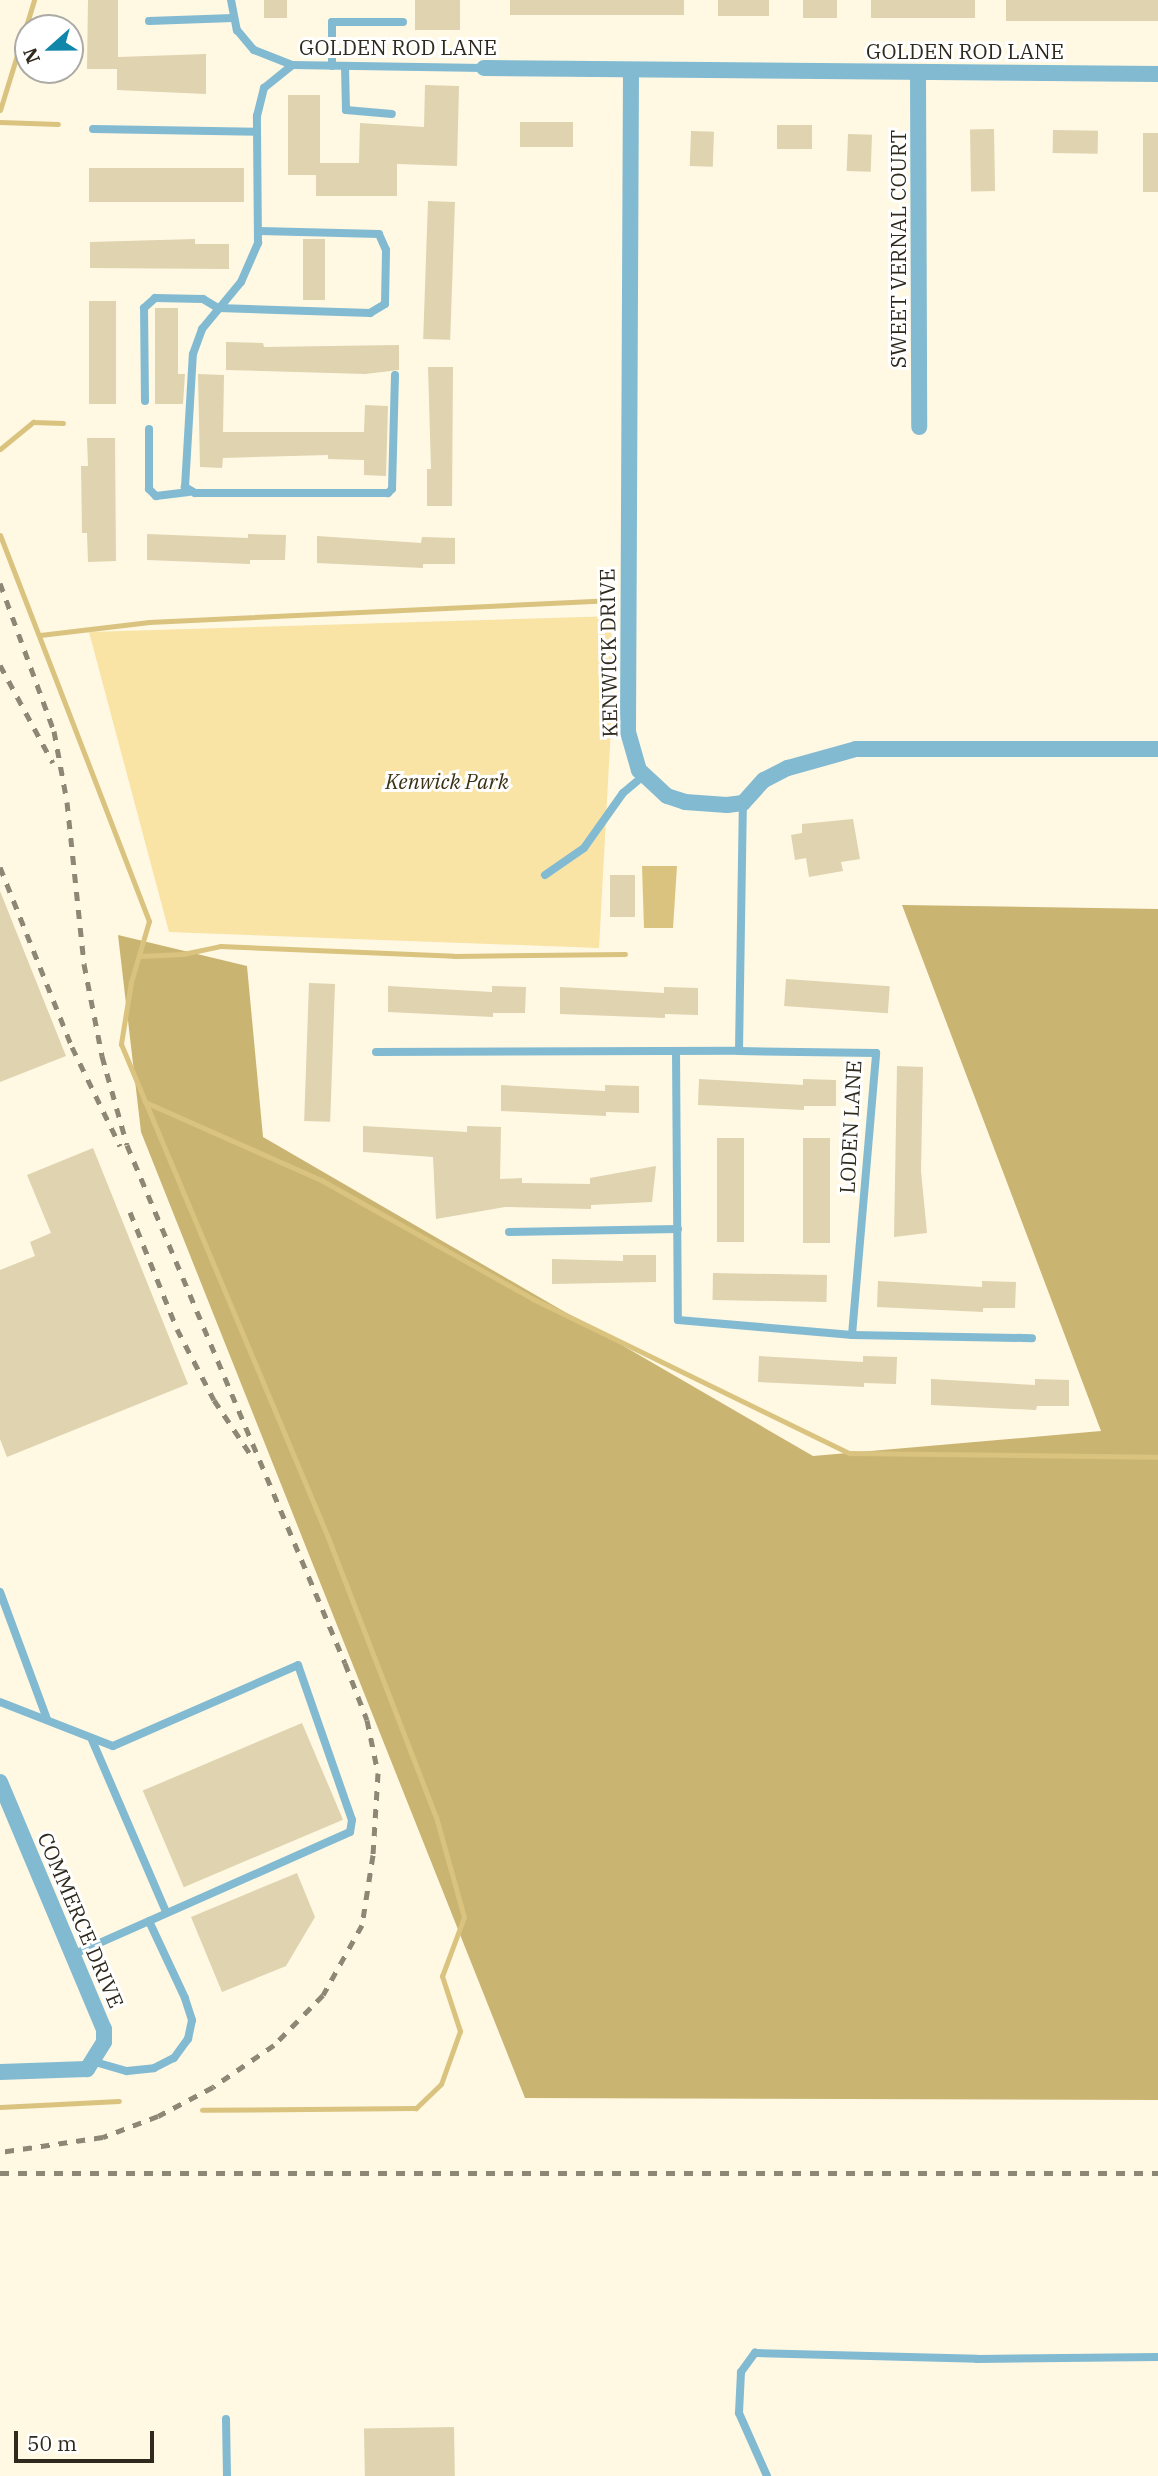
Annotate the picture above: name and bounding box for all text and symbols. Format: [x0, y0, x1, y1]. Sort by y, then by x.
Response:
north arrow [14, 14, 84, 84]
street label: GOLDEN ROD LANE [299, 34, 497, 60]
street label: GOLDEN ROD LANE [866, 38, 1064, 64]
text: N [17, 44, 45, 67]
street label: SWEET VERNAL COURT [885, 130, 911, 368]
street label: KENWICK DRIVE [594, 568, 622, 738]
park label: Kenwick Park [385, 768, 509, 794]
street label: LODEN LANE [834, 1060, 866, 1194]
street label: COMMERCE DRIVE [33, 1829, 129, 2011]
scale bar [18, 2416, 158, 2460]
text: 50 m [27, 2429, 77, 2457]

